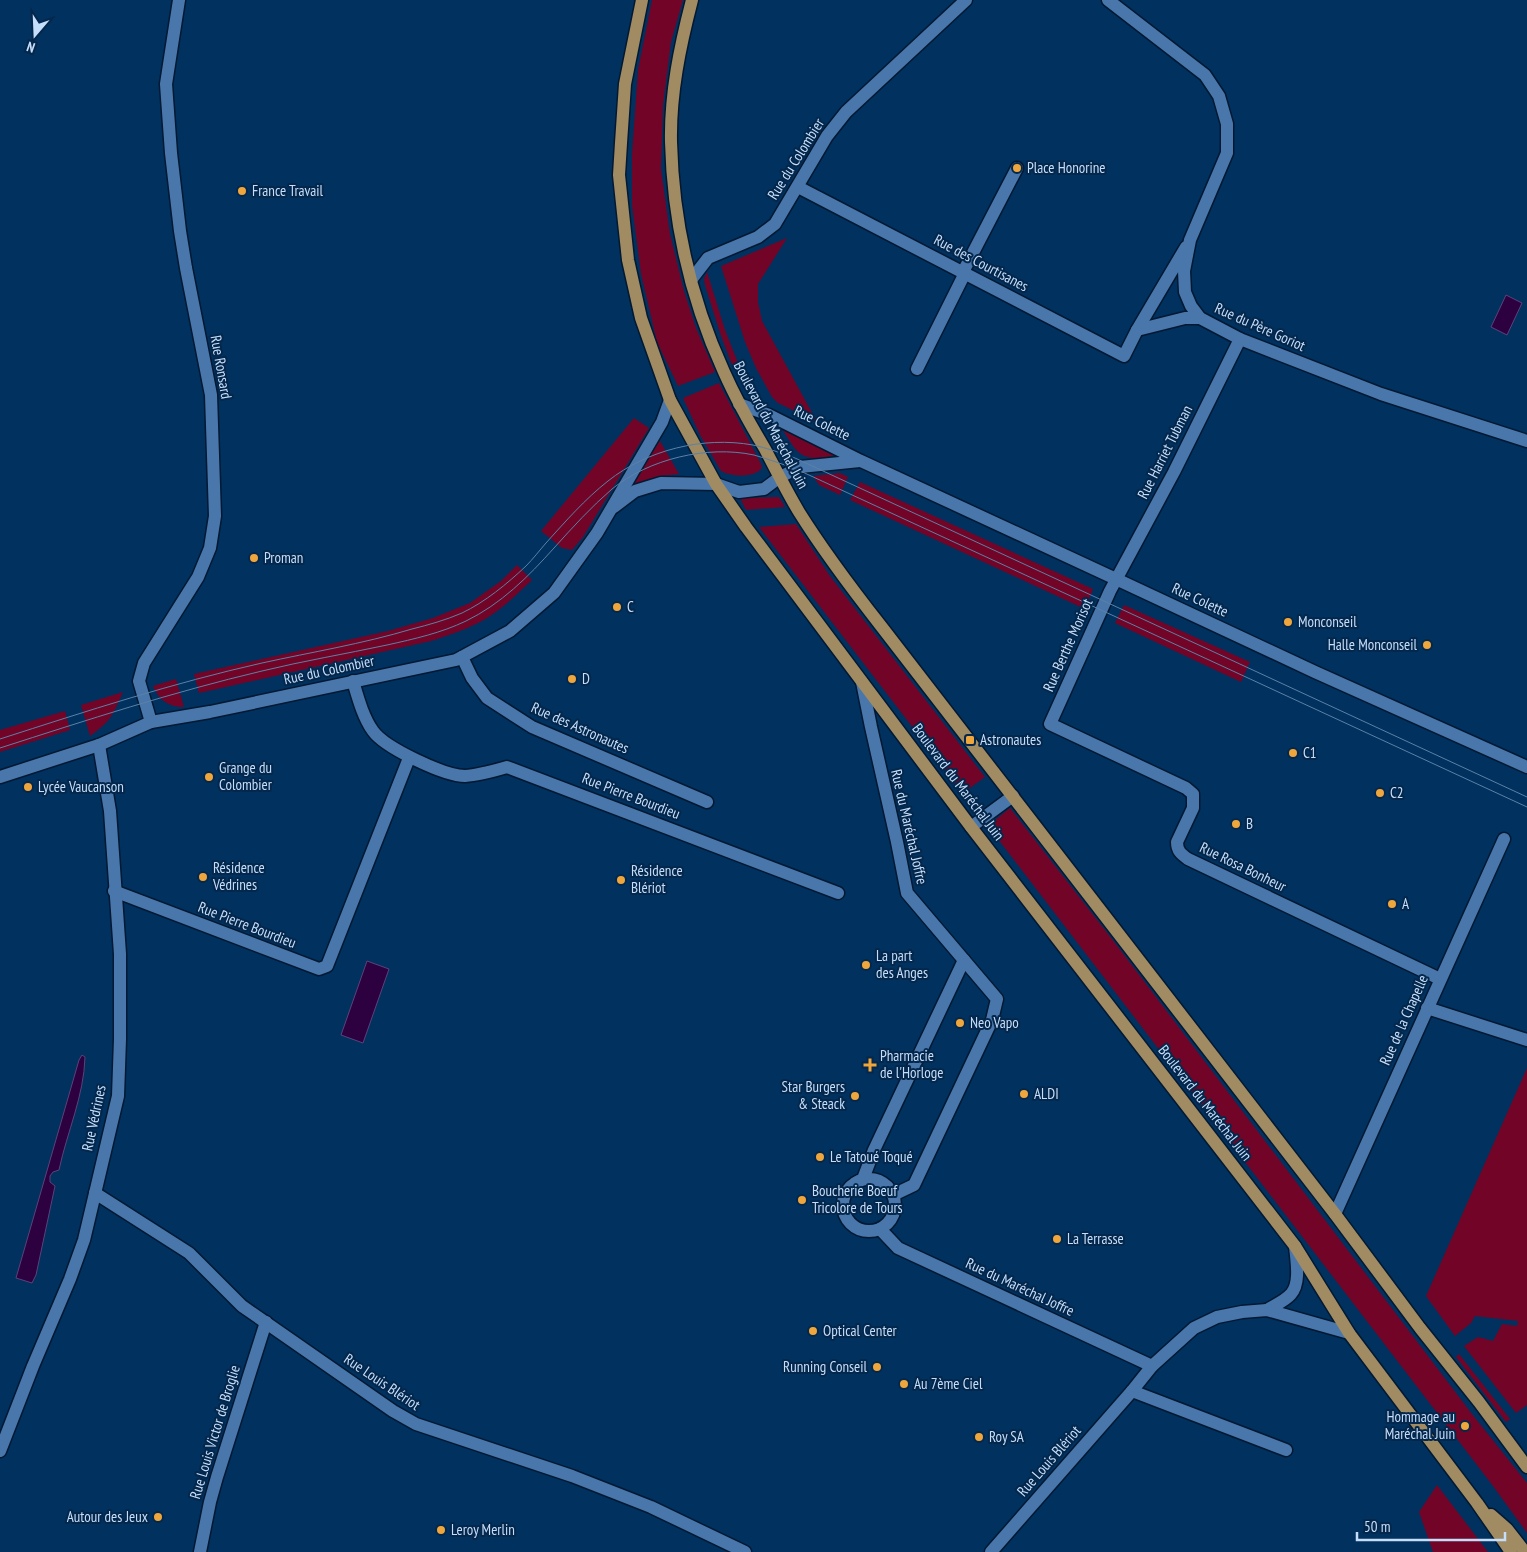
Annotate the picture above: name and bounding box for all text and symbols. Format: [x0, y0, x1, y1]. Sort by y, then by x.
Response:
north arrow [10, 10, 60, 60]
text: N [24, 38, 37, 57]
street label: Rue du Colombier [763, 114, 828, 203]
place label: Place Honorine [1027, 158, 1105, 177]
marker: Place Honorine [1011, 162, 1023, 174]
place label: France Travail [252, 181, 324, 200]
marker: France Travail [236, 185, 248, 197]
street label: Rue des Courtisanes [931, 230, 1032, 295]
street label: Rue du Père Goriot [1212, 298, 1308, 355]
street label: Rue Ronsard [207, 334, 236, 400]
street label: Boulevard du Maréchal Juin [730, 358, 813, 492]
street label: Rue Colette [791, 401, 853, 444]
street label: Rue Harriet Tubman [1133, 402, 1196, 502]
place label: Proman [264, 548, 303, 567]
marker: Proman [248, 552, 260, 564]
street label: Rue Colette [1169, 578, 1231, 621]
street label: Rue Berthe Morisot [1039, 595, 1097, 694]
place label: C [627, 597, 634, 616]
marker: C [611, 601, 623, 613]
place label: Monconseil [1298, 612, 1357, 631]
marker: Monconseil [1282, 616, 1294, 628]
place label: Halle Monconseil [1328, 635, 1417, 654]
marker: Halle Monconseil [1421, 639, 1433, 651]
street label: Rue du Colombier [282, 650, 377, 688]
place label: D [582, 669, 590, 688]
marker: D [566, 673, 578, 685]
street label: Rue des Astronautes [528, 698, 632, 758]
street label: Boulevard du Maréchal Juin [908, 719, 1009, 844]
place label: Astronautes [980, 730, 1041, 749]
marker: Astronautes [964, 734, 976, 746]
place label: C1 [1303, 743, 1317, 762]
marker: C1 [1287, 747, 1299, 759]
place label: Grange du Colombier [219, 758, 273, 794]
street label: Rue du Maréchal Joffre [887, 767, 932, 886]
street label: Rue Pierre Bourdieu [579, 768, 683, 823]
marker: Grange du Colombier [203, 771, 215, 783]
place label: Lycée Vaucanson [38, 777, 124, 796]
marker: Lycée Vaucanson [22, 781, 34, 793]
place label: C2 [1390, 783, 1404, 802]
marker: C2 [1374, 787, 1386, 799]
place label: B [1246, 814, 1253, 833]
marker: B [1230, 818, 1242, 830]
street label: Rue Rosa Bonheur [1197, 837, 1290, 896]
place label: Résidence Védrines [212, 858, 265, 894]
place label: Résidence Blériot [631, 861, 683, 897]
marker: Résidence Védrines [197, 871, 209, 883]
marker: Résidence Blériot [615, 874, 627, 886]
place label: A [1402, 894, 1410, 913]
street label: Rue Pierre Bourdieu [195, 897, 299, 952]
marker: A [1386, 898, 1398, 910]
place label: La part des Anges [876, 946, 928, 982]
marker: La part des Anges [860, 959, 872, 971]
street label: Rue de la Chapelle [1375, 972, 1432, 1068]
place label: Neo Vapo [970, 1013, 1019, 1032]
marker: Neo Vapo [954, 1017, 966, 1029]
street label: Boulevard du Maréchal Juin [1154, 1041, 1256, 1164]
place label: Pharmacie de l'Horloge [880, 1046, 943, 1082]
marker: Pharmacie de l'Horloge [864, 1059, 876, 1071]
place label: Star Burgers & Steack [782, 1077, 845, 1113]
street label: Rue Védrines [77, 1083, 110, 1153]
place label: ALDI [1034, 1084, 1059, 1103]
marker: ALDI [1018, 1088, 1030, 1100]
marker: Star Burgers & Steack [849, 1090, 861, 1102]
place label: Le Tatoué Toqué [830, 1147, 913, 1166]
marker: Le Tatoué Toqué [814, 1151, 826, 1163]
place label: Boucherie Boeuf Tricolore de Tours [812, 1181, 903, 1217]
marker: Boucherie Boeuf Tricolore de Tours [796, 1194, 808, 1206]
place label: La Terrasse [1067, 1229, 1124, 1248]
marker: La Terrasse [1051, 1233, 1063, 1245]
street label: Rue du Maréchal Joffre [963, 1253, 1078, 1320]
place label: Optical Center [823, 1321, 898, 1340]
marker: Optical Center [807, 1325, 819, 1337]
street label: Rue Louis Blériot [341, 1349, 424, 1414]
place label: Running Conseil [783, 1357, 867, 1376]
marker: Running Conseil [871, 1361, 883, 1373]
street label: Rue Louis Victor de Broglie [185, 1363, 244, 1501]
place label: Au 7ème Ciel [914, 1374, 983, 1393]
marker: Au 7ème Ciel [898, 1378, 910, 1390]
place label: Hommage au Maréchal Juin [1385, 1407, 1455, 1443]
marker: Hommage au Maréchal Juin [1459, 1420, 1471, 1432]
street label: Rue Louis Blériot [1013, 1421, 1085, 1500]
place label: Roy SA [989, 1427, 1025, 1446]
marker: Roy SA [973, 1431, 985, 1443]
place label: Autour des Jeux [67, 1507, 148, 1526]
scale bar [1357, 1510, 1504, 1542]
marker: Autour des Jeux [152, 1511, 164, 1523]
text: 50 m [1364, 1517, 1390, 1536]
place label: Leroy Merlin [451, 1520, 515, 1539]
marker: Leroy Merlin [435, 1524, 447, 1536]

